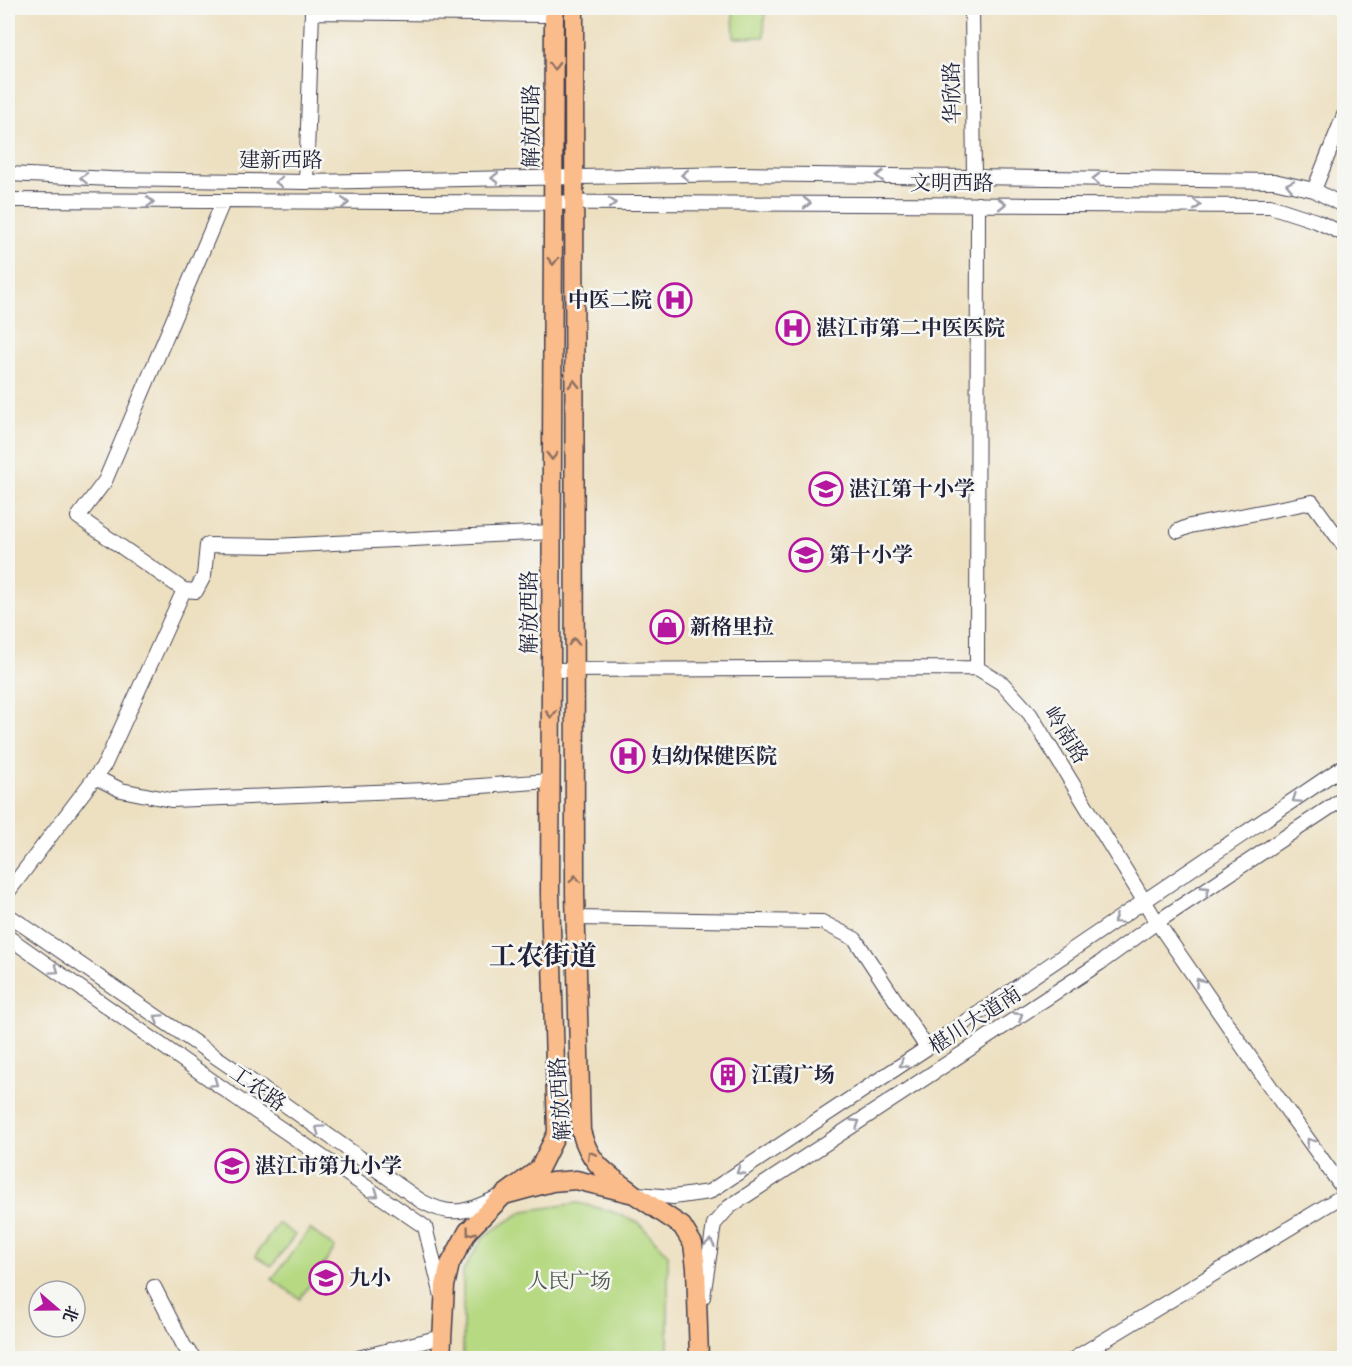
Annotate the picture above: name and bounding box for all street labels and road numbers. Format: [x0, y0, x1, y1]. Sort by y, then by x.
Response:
street label: 华欣路 [935, 61, 968, 125]
street label: 解放西路 [515, 84, 546, 168]
street label: 建新西路 [239, 144, 323, 175]
street label: 文明西路 [910, 167, 994, 198]
street label: 解放西路 [513, 570, 544, 654]
street label: 岭南路 [1037, 700, 1096, 770]
street label: 椹川大道南 [922, 978, 1027, 1061]
street label: 解放西路 [541, 1056, 578, 1142]
street label: 工农路 [224, 1057, 293, 1118]

